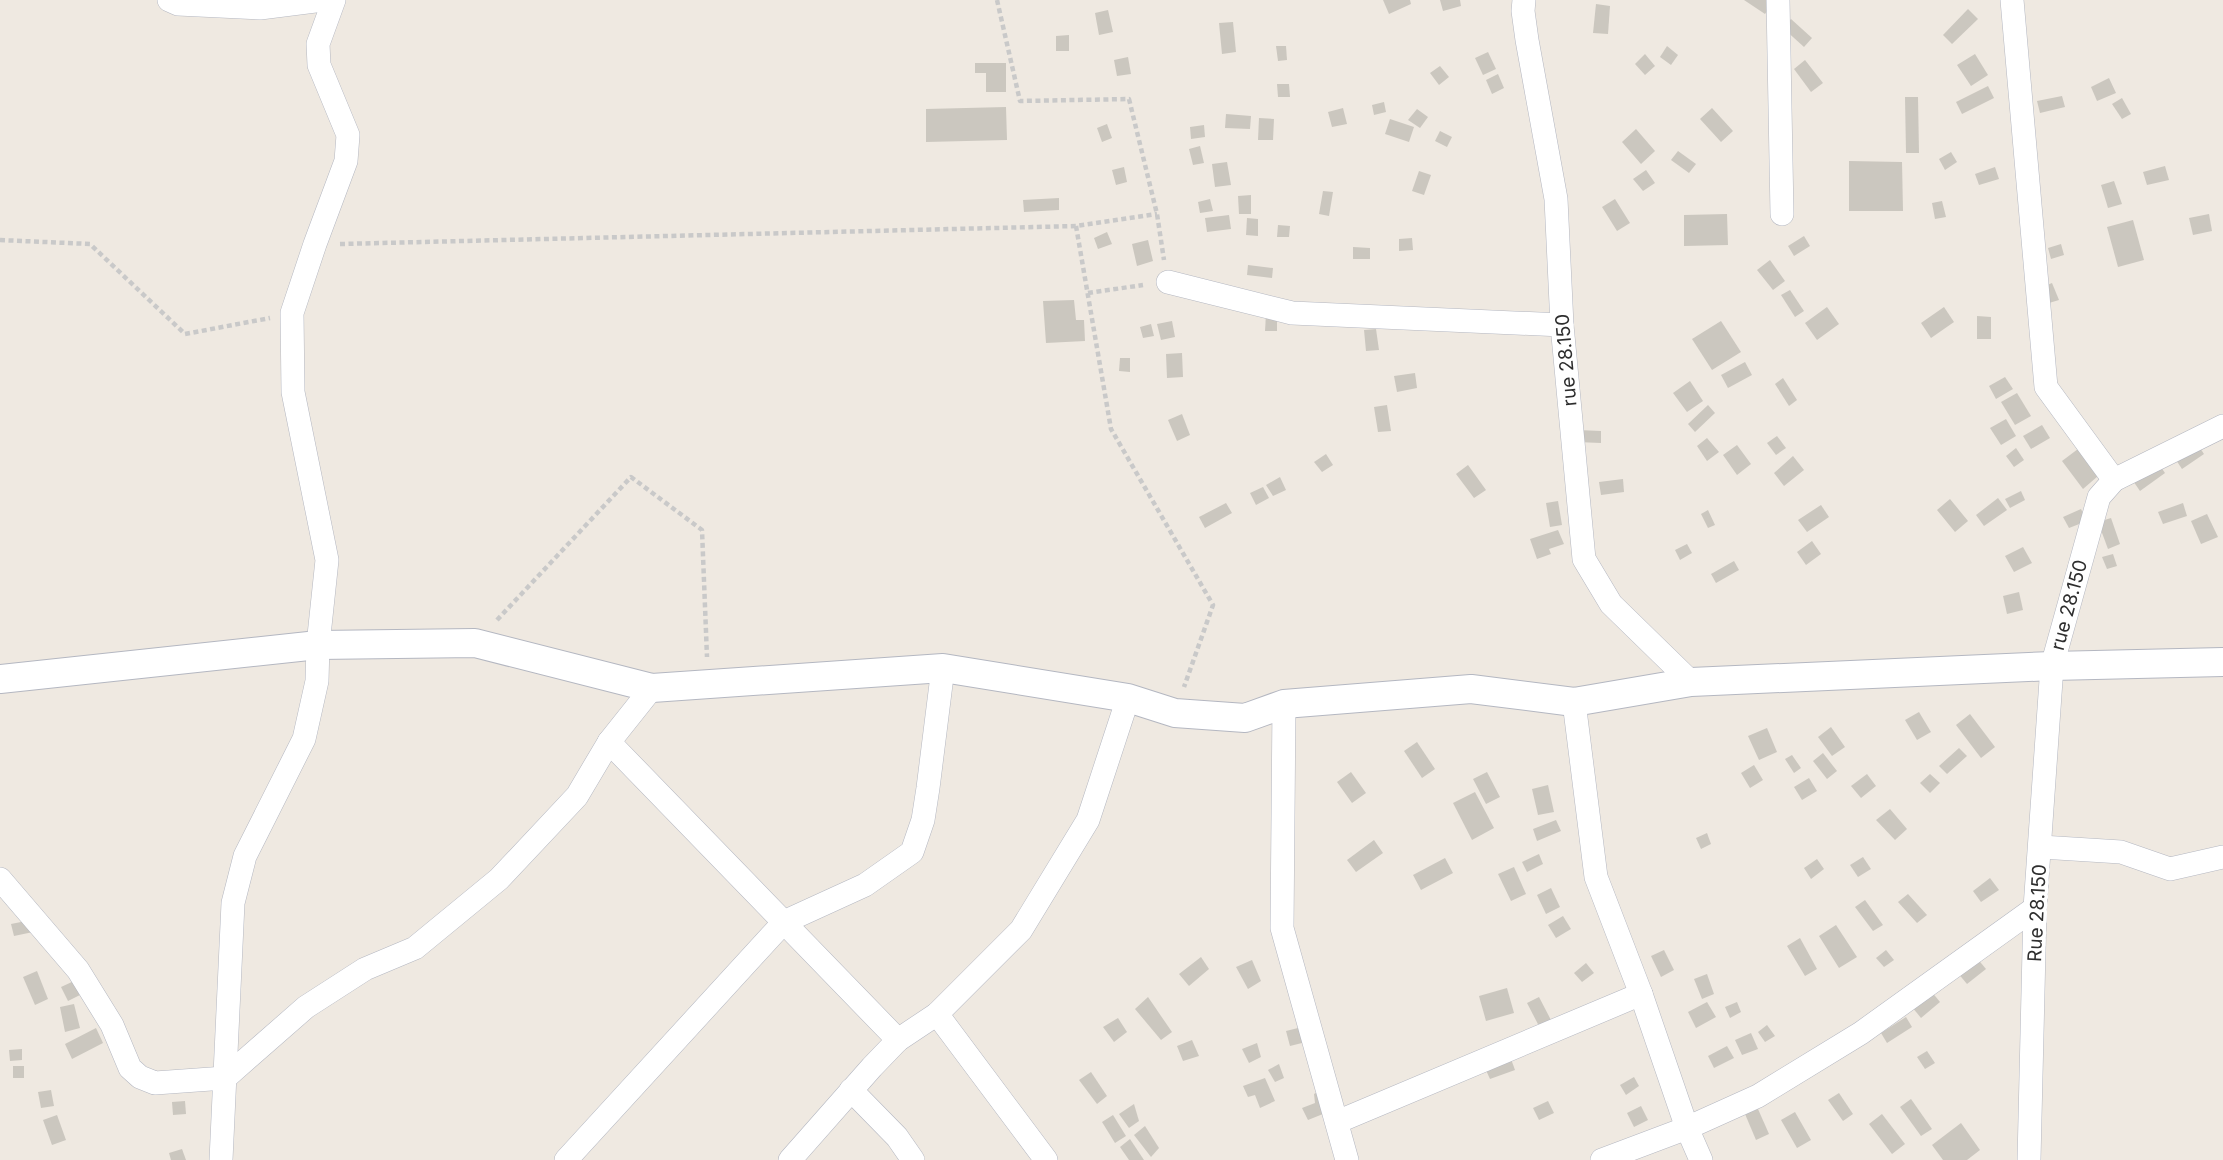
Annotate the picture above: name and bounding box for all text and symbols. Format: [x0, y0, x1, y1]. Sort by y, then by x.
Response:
street label: rue 28.150 [1550, 313, 1582, 407]
street label: rue 28.150 [2046, 557, 2092, 653]
street label: Rue 28.150 [2023, 864, 2051, 962]

